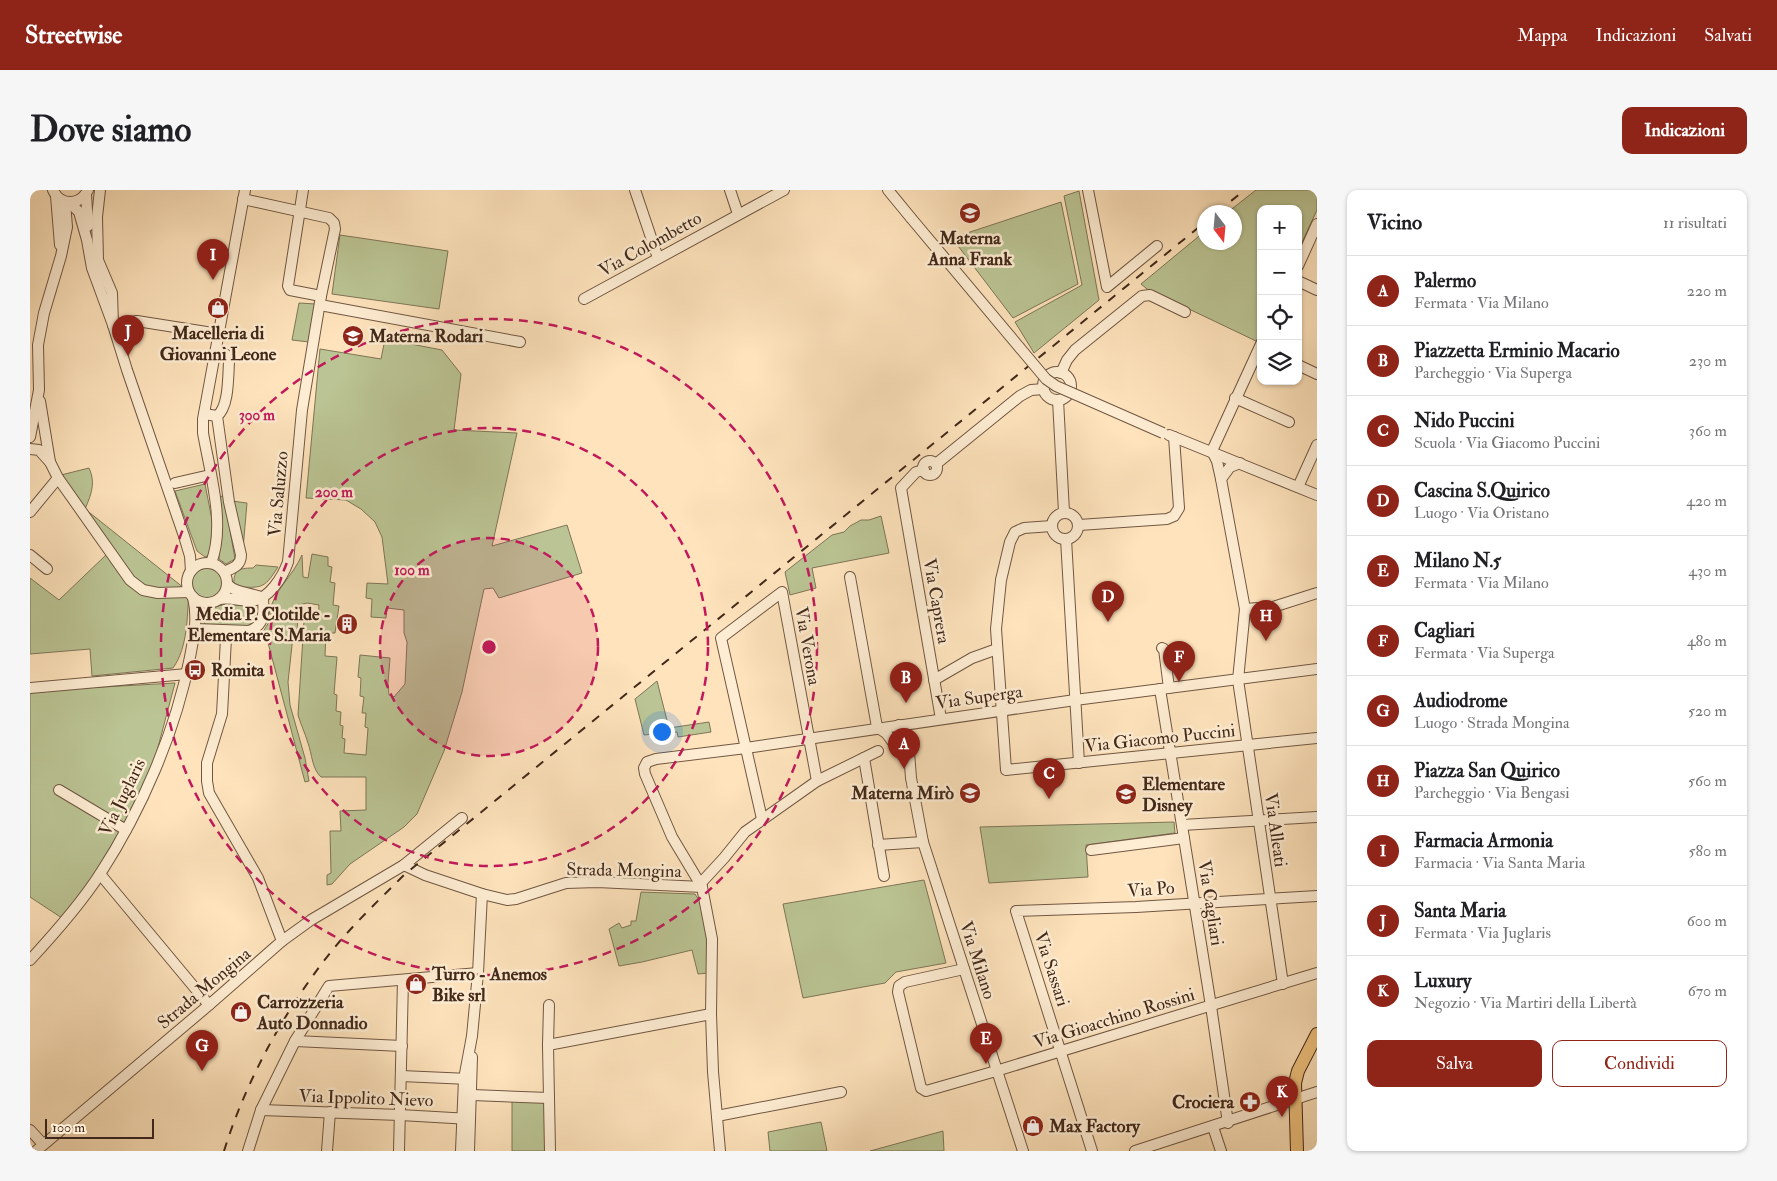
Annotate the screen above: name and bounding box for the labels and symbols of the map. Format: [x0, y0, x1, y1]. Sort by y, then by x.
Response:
school or university icon: Materna Anna Frank [958, 201, 982, 225]
north arrow [1197, 205, 1242, 250]
street label: Via Colombetto [595, 207, 706, 282]
place label: Materna Anna Frank [927, 227, 1012, 271]
pin: I [197, 239, 229, 280]
shop icon: Macelleria di Giovanni Leone [206, 296, 230, 320]
pin: J [112, 315, 144, 356]
place label: Macelleria di Giovanni Leone [160, 322, 277, 366]
school or university icon: Materna Rodari [341, 324, 365, 348]
place label: Materna Rodari [368, 325, 484, 348]
text: 300 m [239, 406, 275, 425]
street label: Via Saluzzo [263, 450, 294, 538]
text: 200 m [315, 483, 353, 502]
street label: Via Caprera [918, 557, 955, 646]
text: 100 m [394, 561, 430, 580]
pin: D [1092, 581, 1124, 622]
pin: H [1250, 600, 1282, 641]
place label: Media P. Clotilde - Elementare S.Maria [187, 603, 332, 647]
street label: Via Verona [789, 605, 826, 688]
building icon: Media P. Clotilde - Elementare S.Maria [335, 612, 359, 636]
centre of rings [480, 638, 498, 656]
pin: F [1163, 641, 1195, 682]
bus stop icon: Romita [183, 658, 207, 682]
place label: Romita [211, 659, 265, 682]
pin: B [890, 662, 922, 703]
street label: Via Superga [934, 680, 1025, 715]
your location [649, 719, 675, 745]
street label: Via Giacomo Puccini [1084, 719, 1237, 758]
pin: A [888, 728, 920, 769]
street label: Via Juglaris [94, 755, 151, 840]
pin: C [1033, 758, 1065, 799]
place label: Elementare Disney [1142, 773, 1226, 817]
school or university icon: Materna Mirò [958, 781, 982, 805]
place label: Materna Mirò [850, 782, 954, 805]
school or university icon: Elementare Disney [1114, 782, 1138, 806]
street label: Via Alleati [1259, 791, 1292, 869]
street label: Strada Mongina [566, 858, 682, 883]
street label: Via Cagliari [1192, 859, 1229, 948]
street label: Via Po [1127, 876, 1176, 903]
street label: Via Milano [954, 918, 1001, 1002]
street label: Via Sassari [1029, 929, 1074, 1010]
street label: Strada Mongina [153, 942, 256, 1034]
place label: Turro - Anemos Bike srl [431, 963, 547, 1007]
shop icon: Turro - Anemos Bike srl [404, 972, 428, 996]
street label: Via Gioacchino Rossini [1031, 983, 1198, 1054]
place label: Carrozzeria Auto Donnadio [256, 991, 368, 1035]
shop icon: Carrozzeria Auto Donnadio [229, 1000, 253, 1024]
pin: E [970, 1023, 1002, 1064]
pin: G [186, 1030, 218, 1071]
pin: K [1266, 1076, 1298, 1117]
street label: Via Ippolito Nievo [298, 1085, 434, 1112]
pharmacy icon: Crociera [1238, 1090, 1262, 1114]
place label: Crociera [1172, 1091, 1235, 1114]
shop icon: Max Factory [1021, 1114, 1045, 1138]
place label: Max Factory [1048, 1115, 1141, 1138]
scale bar [45, 1116, 154, 1139]

